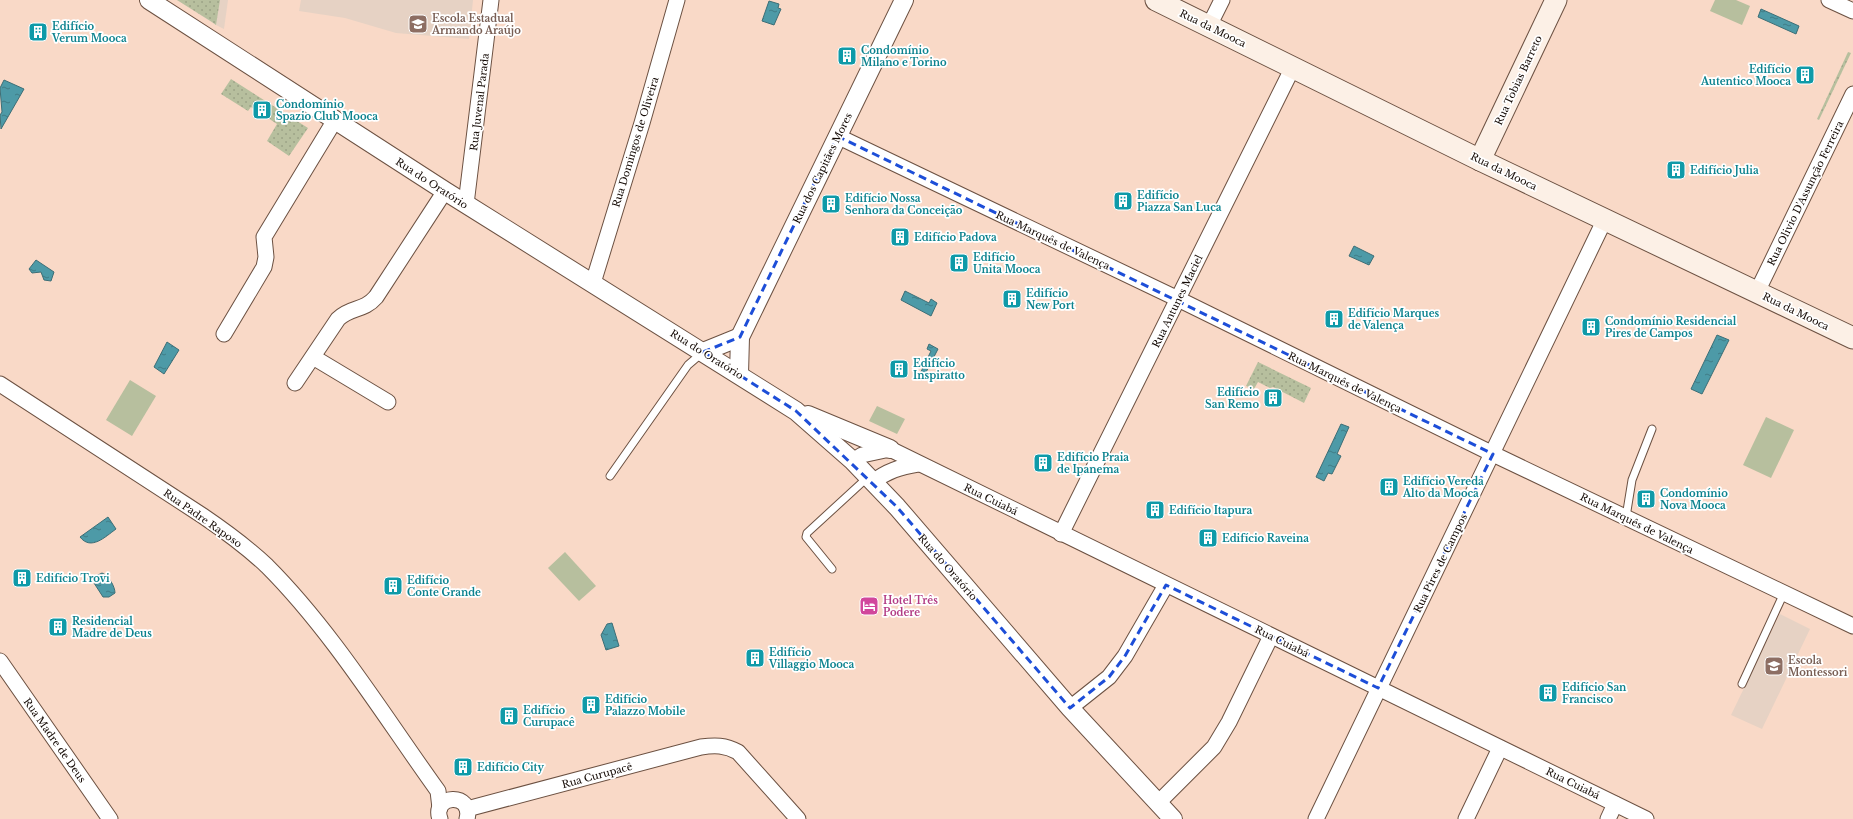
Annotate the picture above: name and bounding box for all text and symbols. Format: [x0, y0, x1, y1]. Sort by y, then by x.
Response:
street label: Rua da Mooca [1177, 7, 1249, 50]
place label: Escola Estadual Armando Araújo [431, 12, 521, 37]
school or university icon: Escola Estadual Armando Araújo [407, 13, 429, 35]
place label: Edifício Verum Mooca [51, 20, 127, 45]
building icon: Edifício Verum Mooca [27, 21, 49, 43]
street label: Rua Tobias Barreto [1492, 33, 1545, 127]
place label: Condomínio Milano e Torino [861, 44, 947, 69]
building icon: Condomínio Milano e Torino [836, 45, 858, 67]
street label: Rua Juvenal Parada [467, 52, 492, 152]
place label: Edifício Autentico Mooca [1700, 63, 1791, 88]
building icon: Edifício Autentico Mooca [1794, 64, 1816, 86]
street label: Rua Domingos de Oliveira [609, 75, 662, 209]
place label: Condomínio Spazio Club Mooca [276, 98, 378, 123]
building icon: Condomínio Spazio Club Mooca [251, 99, 273, 121]
street label: Rua dos Capitães Mores [790, 110, 855, 226]
street label: Rua Olivio D'Assunção Ferreira [1765, 118, 1846, 268]
street label: Rua da Mooca [1468, 150, 1540, 193]
street label: Rua do Oratório [393, 155, 471, 212]
building icon: Edifício Julia [1665, 159, 1687, 181]
place label: Edifício Julia [1690, 164, 1759, 177]
place label: Edifício Piazza San Luca [1137, 189, 1222, 214]
building icon: Edifício Piazza San Luca [1112, 190, 1134, 212]
place label: Edifício Nossa Senhora da Conceição [845, 192, 963, 217]
building icon: Edifício Nossa Senhora da Conceição [820, 193, 842, 215]
street label: Rua Marquês de Valença [994, 208, 1112, 273]
building icon: Edifício Padova [889, 226, 911, 248]
place label: Edifício Padova [914, 231, 997, 244]
place label: Edifício Unita Mooca [973, 251, 1041, 276]
building icon: Edifício Unita Mooca [948, 252, 970, 274]
street label: Rua Antunes Maciel [1149, 253, 1206, 350]
place label: Edifício New Port [1026, 287, 1075, 312]
building icon: Edifício New Port [1001, 288, 1023, 310]
street label: Rua da Mooca [1760, 290, 1832, 333]
place label: Edifício Marques de Valença [1348, 307, 1440, 332]
building icon: Edifício Marques de Valença [1323, 308, 1345, 330]
place label: Condomínio Residencial Pires de Campos [1605, 315, 1737, 340]
building icon: Condomínio Residencial Pires de Campos [1580, 316, 1602, 338]
street label: Rua do Oratório [668, 327, 746, 382]
street label: Rua Marquês de Valença [1286, 349, 1404, 416]
place label: Edifício Inspiratto [913, 357, 965, 382]
building icon: Edifício Inspiratto [888, 358, 910, 380]
place label: Edifício San Remo [1205, 386, 1259, 411]
building icon: Edifício San Remo [1262, 387, 1284, 409]
place label: Edifício Praia de Ipanema [1057, 451, 1129, 476]
building icon: Edifício Praia de Ipanema [1032, 452, 1054, 474]
place label: Edifício Vereda Alto da Mooca [1402, 475, 1484, 500]
building icon: Edifício Vereda Alto da Mooca [1378, 476, 1400, 498]
street label: Rua Cuiabá [962, 481, 1020, 518]
street label: Rua Padre Raposo [161, 486, 245, 551]
place label: Condomínio Nova Mooca [1660, 487, 1728, 512]
building icon: Condomínio Nova Mooca [1635, 488, 1657, 510]
street label: Rua Marquês de Valença [1578, 490, 1696, 557]
building icon: Edifício Itapura [1144, 499, 1166, 521]
place label: Edifício Itapura [1169, 504, 1252, 517]
street label: Rua Pires de Campos [1411, 511, 1470, 615]
building icon: Edifício Raveina [1197, 527, 1219, 549]
street label: Rua do Oratório [915, 531, 980, 604]
place label: Edifício Raveina [1222, 532, 1309, 545]
building icon: Edifício Trovi [11, 567, 33, 589]
place label: Edifício Trovi [36, 572, 110, 585]
place label: Edifício Conte Grande [407, 574, 481, 599]
building icon: Edifício Conte Grande [382, 575, 404, 597]
place label: Hotel Três Podere [883, 594, 938, 619]
hotel icon: Hotel Três Podere [858, 595, 880, 617]
place label: Residencial Madre de Deus [72, 615, 152, 640]
building icon: Residencial Madre de Deus [47, 616, 69, 638]
street label: Rua Cuiabá [1253, 623, 1311, 660]
place label: Edifício Villaggio Mooca [768, 646, 854, 671]
building icon: Edifício Villaggio Mooca [744, 647, 766, 669]
place label: Escola Montessori [1788, 654, 1848, 679]
school or university icon: Escola Montessori [1763, 655, 1785, 677]
place label: Edifício San Francisco [1562, 681, 1627, 706]
building icon: Edifício San Francisco [1537, 682, 1559, 704]
place label: Edifício Palazzo Mobile [605, 693, 685, 718]
building icon: Edifício Palazzo Mobile [580, 694, 602, 716]
street label: Rua Madre de Deus [20, 695, 89, 786]
place label: Edifício Curupacê [523, 704, 575, 729]
building icon: Edifício Curupacê [498, 705, 520, 727]
building icon: Edifício City [452, 756, 474, 778]
street label: Rua Curupacê [560, 760, 634, 791]
place label: Edifício City [477, 761, 544, 774]
street label: Rua Cuiabá [1544, 765, 1602, 802]

